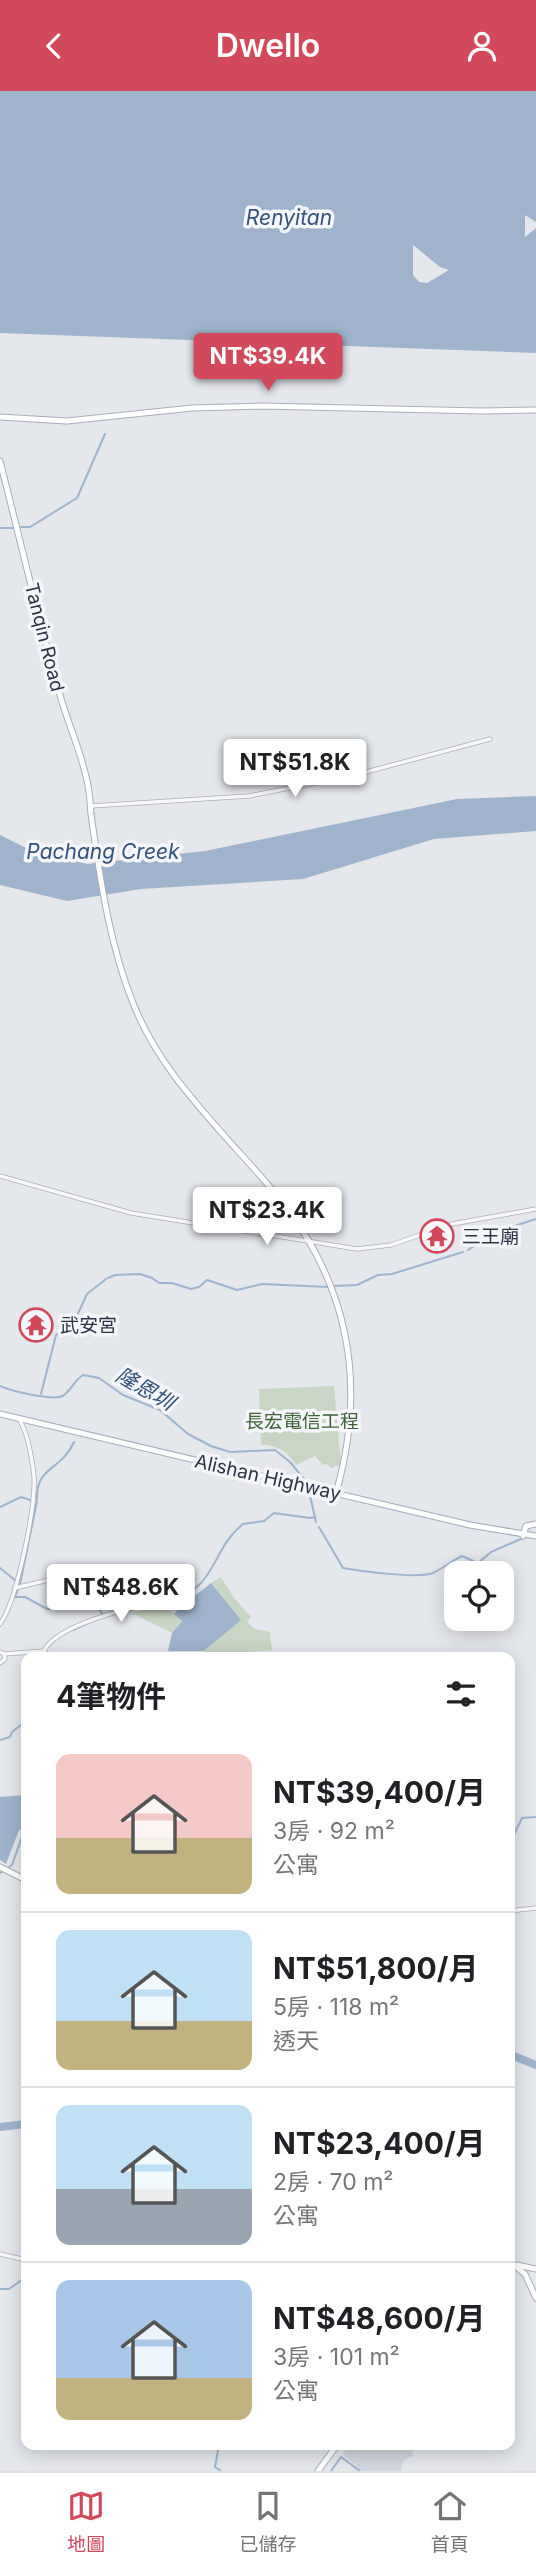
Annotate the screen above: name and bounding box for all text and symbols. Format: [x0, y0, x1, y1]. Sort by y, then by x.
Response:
text: Dwello [216, 26, 320, 65]
icon: back [35, 27, 73, 65]
icon: person [463, 27, 501, 65]
water label: Renyitan [246, 205, 332, 230]
pin: NT$39.4K [196, 334, 340, 393]
text: NT$39.4K [210, 342, 326, 370]
street label: Tanqin Road [20, 580, 69, 694]
pin: NT$51.8K [223, 739, 367, 799]
text: NT$51.8K [239, 748, 351, 776]
water label: Pachang Creek [26, 839, 180, 864]
pin: NT$23.4K [195, 1187, 339, 1247]
text: NT$23.4K [209, 1196, 325, 1224]
temple icon: 三王廟 [418, 1217, 456, 1255]
place label: 三王廟 [462, 1225, 519, 1248]
temple icon: 武安宮 [17, 1306, 55, 1344]
place label: 武安宮 [60, 1314, 117, 1337]
water label: 隆恩圳 [112, 1362, 181, 1417]
park label: 長宏電信工程 [245, 1410, 359, 1433]
street label: Alishan Highway [193, 1450, 343, 1506]
map controls [444, 1561, 514, 1631]
button: locate [444, 1561, 514, 1631]
pin: NT$48.6K [49, 1565, 193, 1624]
text: NT$48.6K [63, 1573, 179, 1601]
icon: filters [442, 1675, 480, 1713]
text: 4筆物件 [56, 1678, 166, 1714]
text: NT$39,400/月 [273, 1774, 486, 1810]
icon: home [112, 1782, 196, 1866]
text: 3房 · 92 m² [273, 1817, 395, 1845]
text: 公寓 [273, 1851, 319, 1879]
text: NT$51,800/月 [273, 1950, 478, 1986]
icon: home [112, 1958, 196, 2042]
text: 5房 · 118 m² [273, 1993, 399, 2021]
text: 透天 [273, 2027, 319, 2055]
text: NT$23,400/月 [273, 2125, 486, 2161]
icon: home [112, 2133, 196, 2217]
text: 2房 · 70 m² [273, 2168, 394, 2196]
text: 公寓 [273, 2202, 319, 2230]
text: NT$48,600/月 [273, 2300, 485, 2336]
icon: home [112, 2308, 196, 2392]
text: 3房 · 101 m² [273, 2343, 400, 2371]
text: 公寓 [273, 2377, 319, 2405]
tab: 地圖 [67, 2487, 105, 2556]
tab: 已儲存 [239, 2487, 297, 2556]
tab: 首頁 [431, 2487, 469, 2556]

